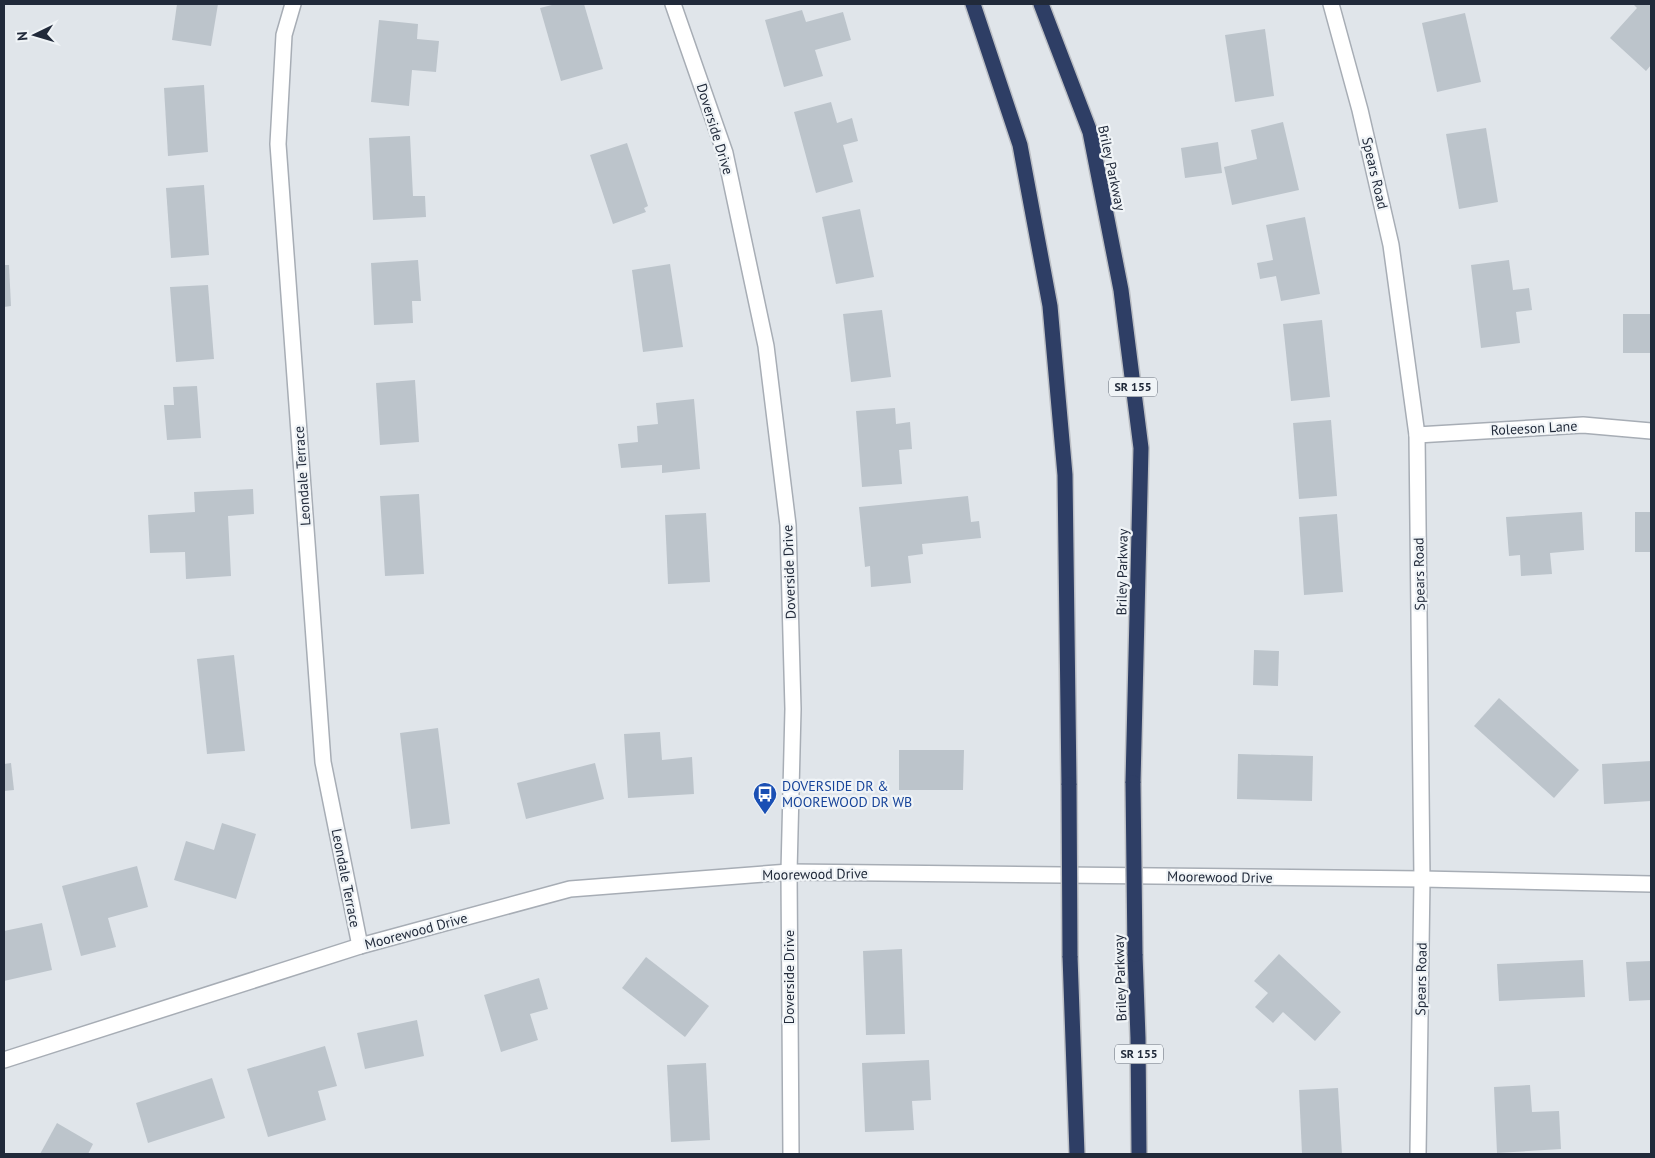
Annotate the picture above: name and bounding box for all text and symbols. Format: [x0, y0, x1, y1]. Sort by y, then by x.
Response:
north arrow [10, 10, 60, 60]
text: N [13, 31, 31, 42]
street label: Doverside Drive [693, 81, 737, 177]
street label: Briley Parkway [1094, 124, 1130, 213]
street label: Spears Road [1358, 135, 1392, 211]
road number: SR 155 [1109, 378, 1157, 397]
street label: Roleeson Lane [1490, 417, 1578, 439]
street label: Leondale Terrace [290, 425, 314, 527]
street label: Doverside Drive [778, 525, 800, 619]
street label: Briley Parkway [1112, 528, 1132, 616]
street label: Spears Road [1409, 537, 1429, 611]
place label: DOVERSIDE DR & MOOREWOOD DR WB [782, 777, 912, 811]
bus stop icon: DOVERSIDE DR & MOOREWOOD DR WB [752, 781, 778, 815]
street label: Leondale Terrace [328, 827, 364, 929]
street label: Moorewood Drive [762, 864, 868, 884]
street label: Moorewood Drive [1167, 867, 1273, 887]
street label: Moorewood Drive [363, 909, 469, 953]
street label: Doverside Drive [780, 930, 798, 1024]
street label: Briley Parkway [1109, 934, 1131, 1022]
street label: Spears Road [1411, 942, 1431, 1016]
road number: SR 155 [1115, 1044, 1163, 1064]

